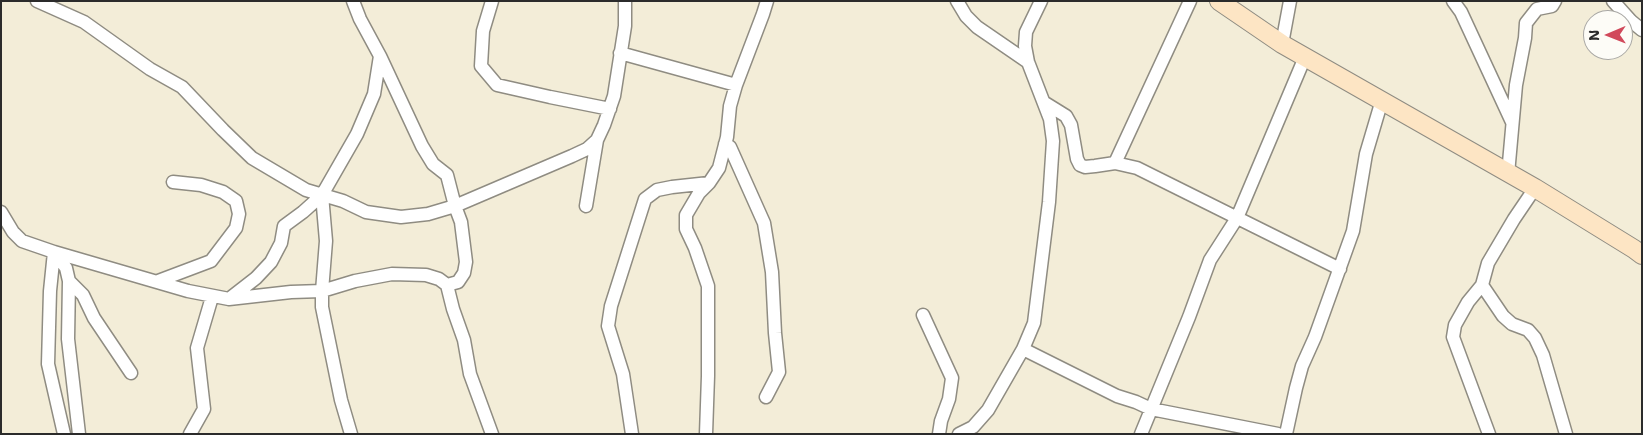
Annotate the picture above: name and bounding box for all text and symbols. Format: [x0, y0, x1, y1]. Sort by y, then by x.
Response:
north arrow [1583, 10, 1633, 60]
text: N [1585, 30, 1603, 41]

